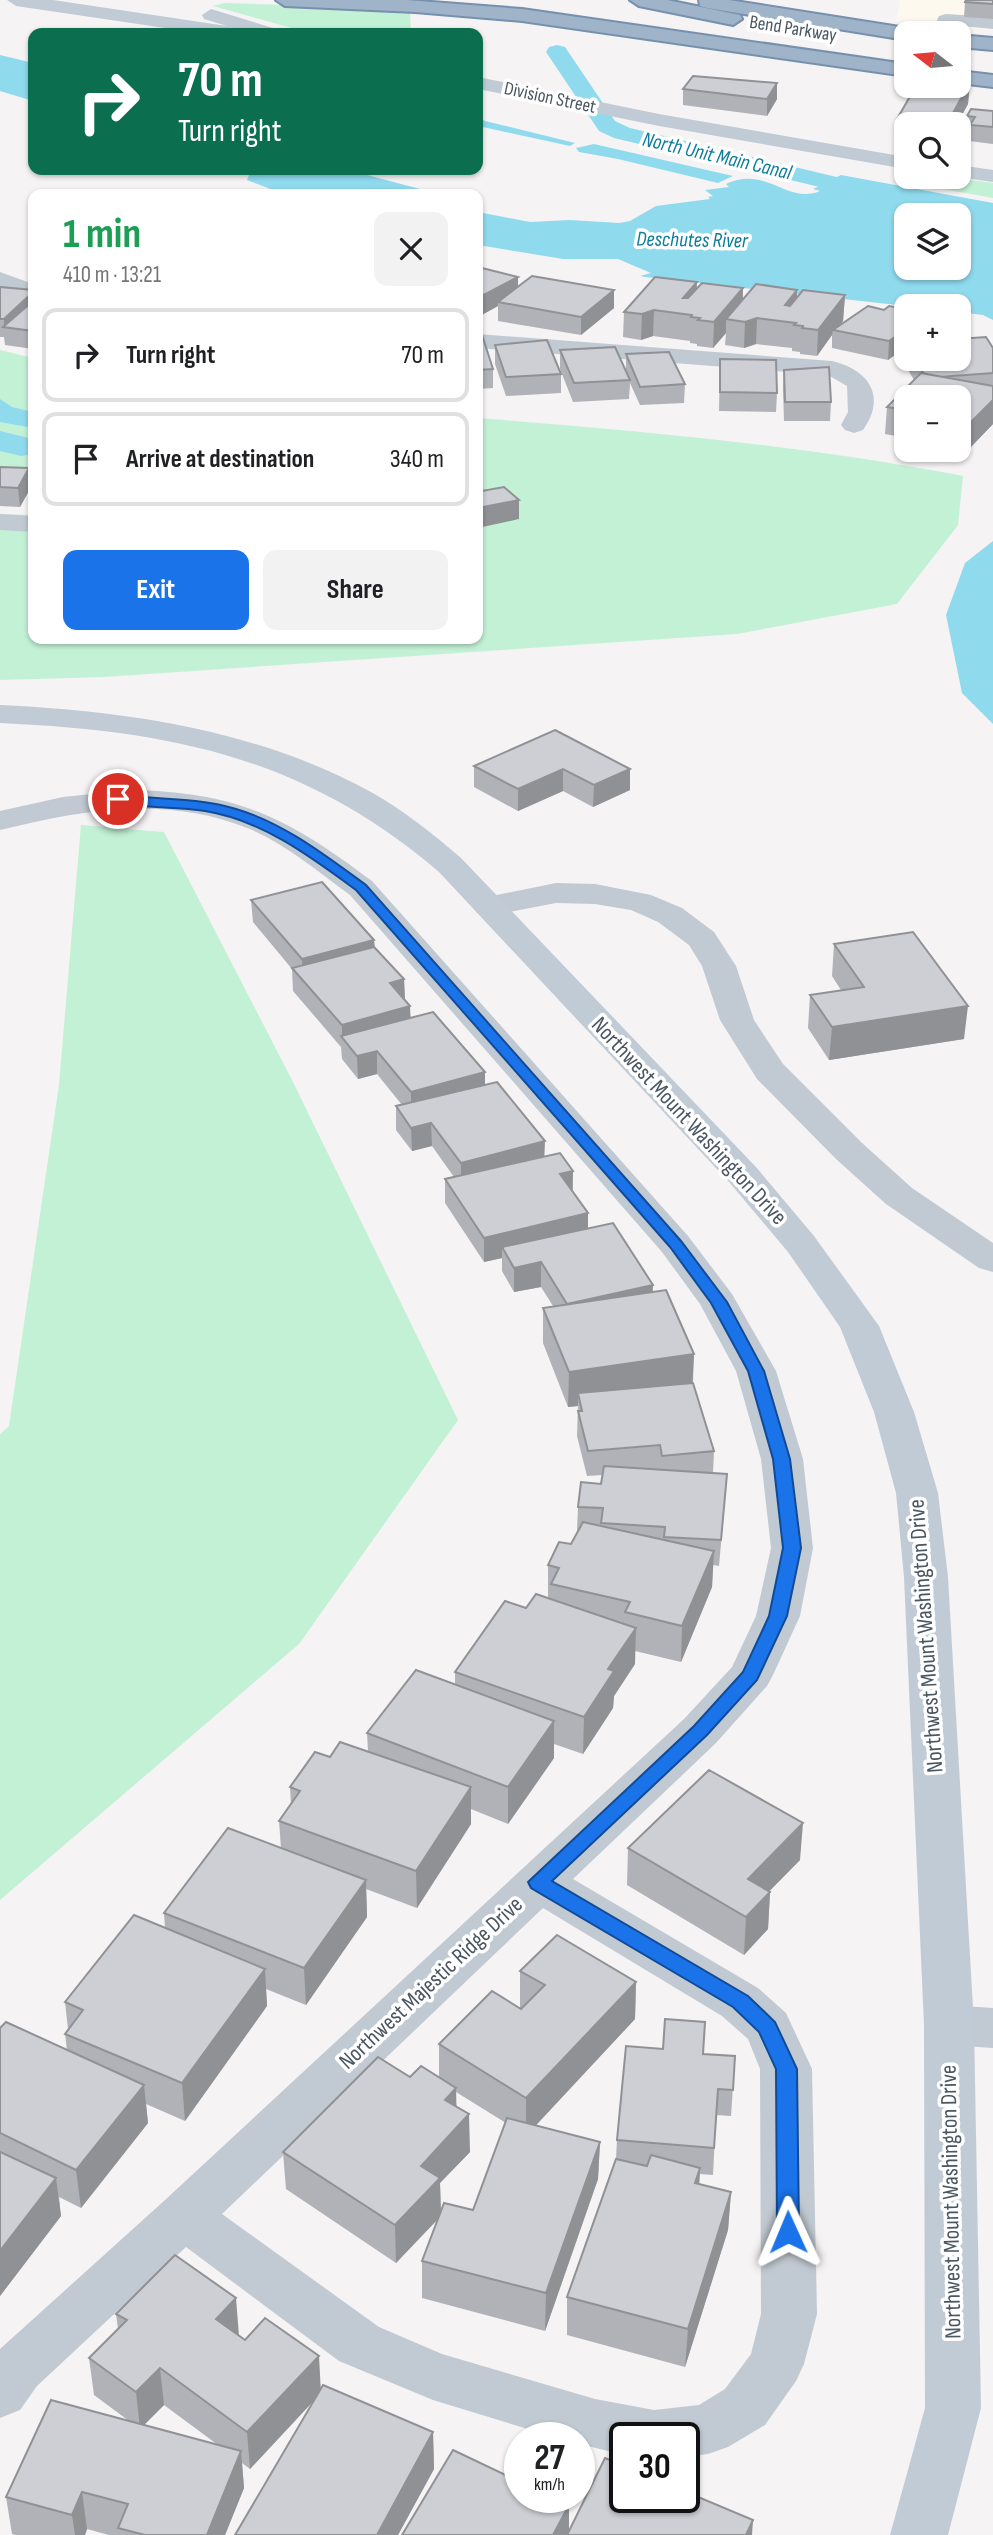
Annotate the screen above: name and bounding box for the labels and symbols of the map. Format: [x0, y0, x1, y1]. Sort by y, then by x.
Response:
street label: Bend Parkway [748, 11, 839, 47]
north arrow [894, 21, 971, 98]
street label: Division Street [502, 77, 598, 119]
water label: North Unit Main Canal [640, 127, 795, 186]
water label: Deschutes River [636, 227, 749, 253]
pin [88, 769, 148, 829]
street label: Northwest Mount Washington Drive [585, 1011, 793, 1231]
street label: Northwest Mount Washington Drive [902, 1498, 950, 1774]
street label: Northwest Majestic Ridge Drive [333, 1891, 529, 2075]
street label: Northwest Mount Washington Drive [935, 2065, 967, 2339]
position arrow [751, 2195, 825, 2269]
speed limit sign: 30 [609, 2422, 700, 2513]

